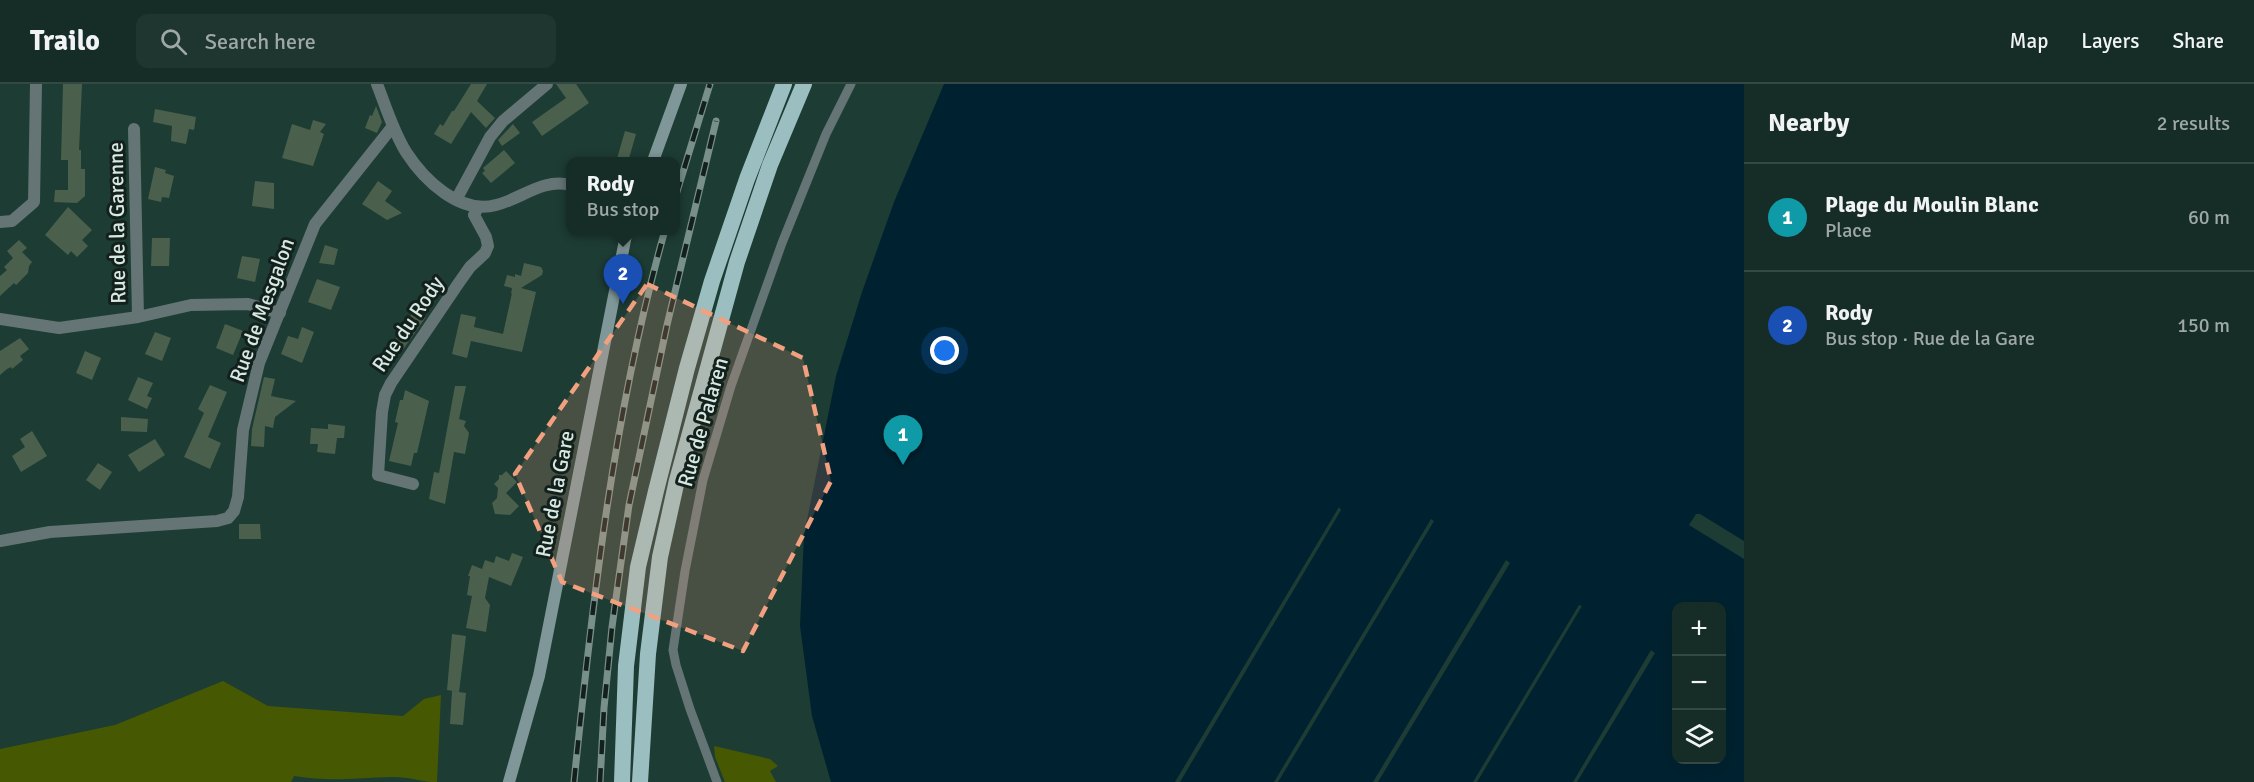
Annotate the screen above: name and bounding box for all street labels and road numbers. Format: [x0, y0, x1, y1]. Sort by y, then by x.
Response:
street label: Rue de la Garenne [103, 142, 131, 304]
street label: Rue de Mesgalon [224, 234, 300, 386]
street label: Rue du Rody [366, 271, 450, 377]
street label: Rue de Palaren [672, 354, 734, 490]
street label: Rue de la Gare [530, 428, 580, 560]

